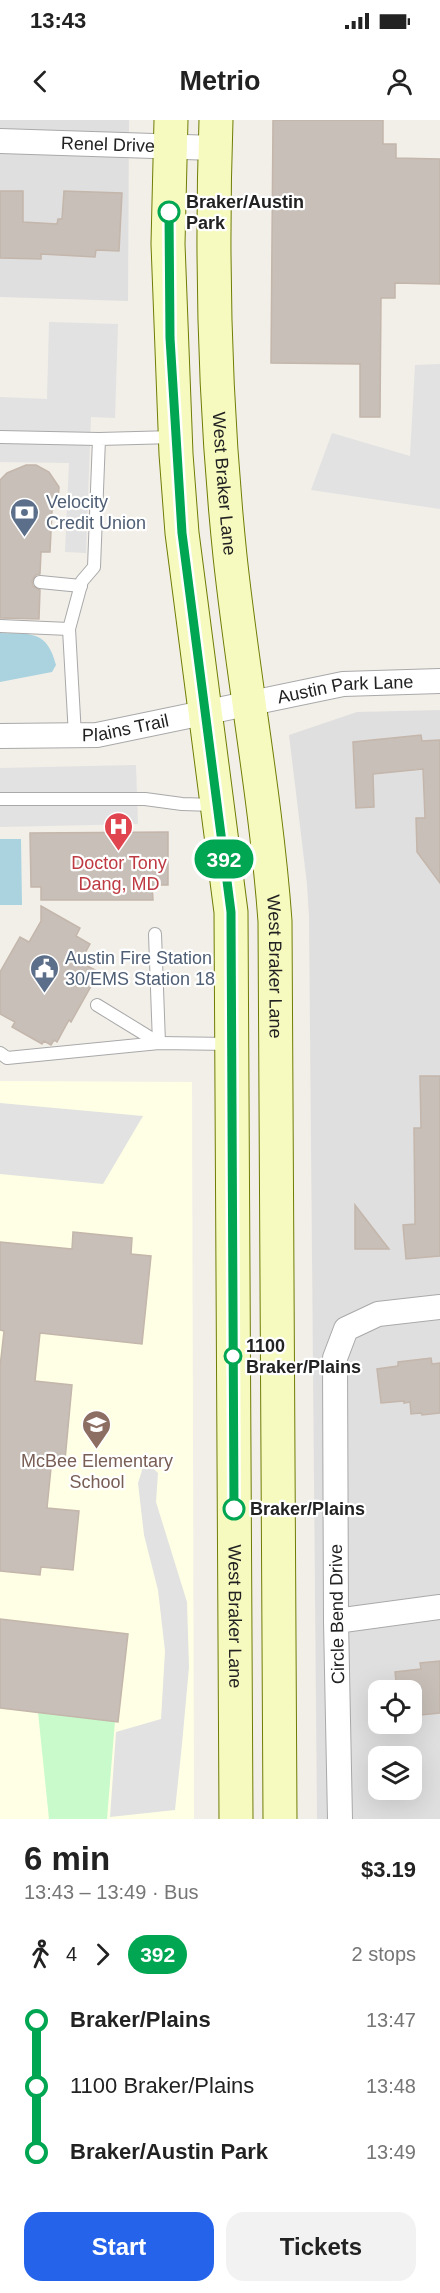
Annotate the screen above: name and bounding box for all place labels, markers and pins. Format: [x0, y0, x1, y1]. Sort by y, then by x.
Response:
place label: Braker/Austin Park [186, 192, 304, 233]
marker: Braker/Austin Park [158, 201, 180, 223]
place label: Velocity Credit Union [46, 492, 146, 533]
bank icon: Velocity Credit Union [9, 496, 41, 538]
hospital icon: Doctor Tony Dang, MD [103, 810, 135, 852]
place label: Doctor Tony Dang, MD [71, 853, 167, 894]
place label: Austin Fire Station 30/EMS Station 18 [65, 948, 215, 989]
public building icon: Austin Fire Station 30/EMS Station 18 [28, 952, 60, 994]
place label: 1100 Braker/Plains [246, 1336, 361, 1377]
marker: 1100 Braker/Plains [224, 1347, 242, 1365]
school or university icon: McBee Elementary School [81, 1408, 113, 1450]
place label: McBee Elementary School [21, 1451, 173, 1492]
marker: Braker/Plains [223, 1498, 245, 1520]
place label: Braker/Plains [250, 1499, 365, 1519]

